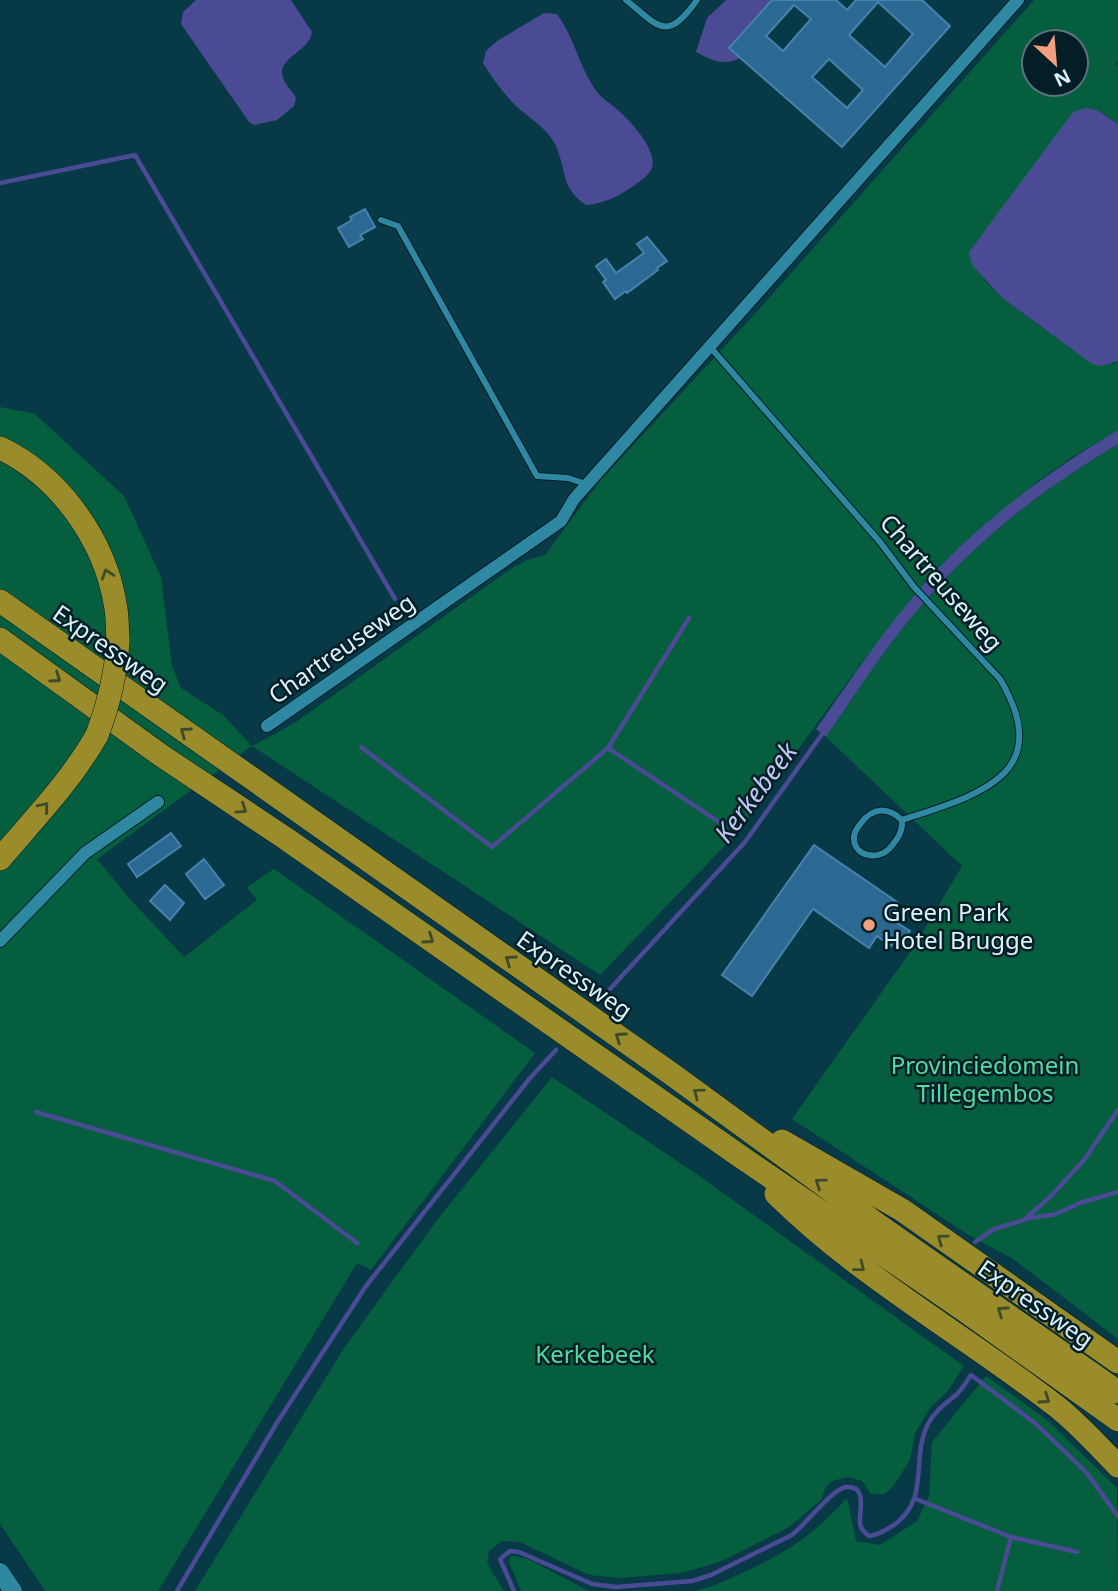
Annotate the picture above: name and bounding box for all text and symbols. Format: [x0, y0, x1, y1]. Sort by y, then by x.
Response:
north arrow [1020, 28, 1090, 98]
text: N [1050, 63, 1075, 93]
street label: Chartreuseweg [873, 506, 1011, 658]
one-way arrow [101, 569, 115, 581]
street label: Chartreuseweg [261, 585, 421, 711]
street label: Expressweg [47, 596, 175, 700]
one-way arrow [48, 670, 61, 682]
one-way arrow [180, 728, 193, 740]
water label: Kerkebeek [705, 733, 805, 850]
one-way arrow [234, 801, 247, 813]
one-way arrow [36, 802, 48, 815]
place label: Green Park Hotel Brugge [883, 895, 1033, 956]
marker: Green Park Hotel Brugge [861, 917, 877, 933]
street label: Expressweg [511, 922, 639, 1026]
one-way arrow [421, 931, 434, 943]
one-way arrow [505, 956, 518, 968]
one-way arrow [615, 1033, 628, 1045]
park label: Provinciedomein Tillegembos [891, 1048, 1079, 1109]
one-way arrow [693, 1089, 706, 1101]
one-way arrow [815, 1179, 828, 1191]
one-way arrow [937, 1234, 949, 1247]
street label: Expressweg [972, 1251, 1100, 1355]
one-way arrow [852, 1259, 864, 1272]
one-way arrow [997, 1307, 1010, 1319]
park label: Kerkebeek [535, 1337, 655, 1370]
one-way arrow [1037, 1391, 1050, 1403]

